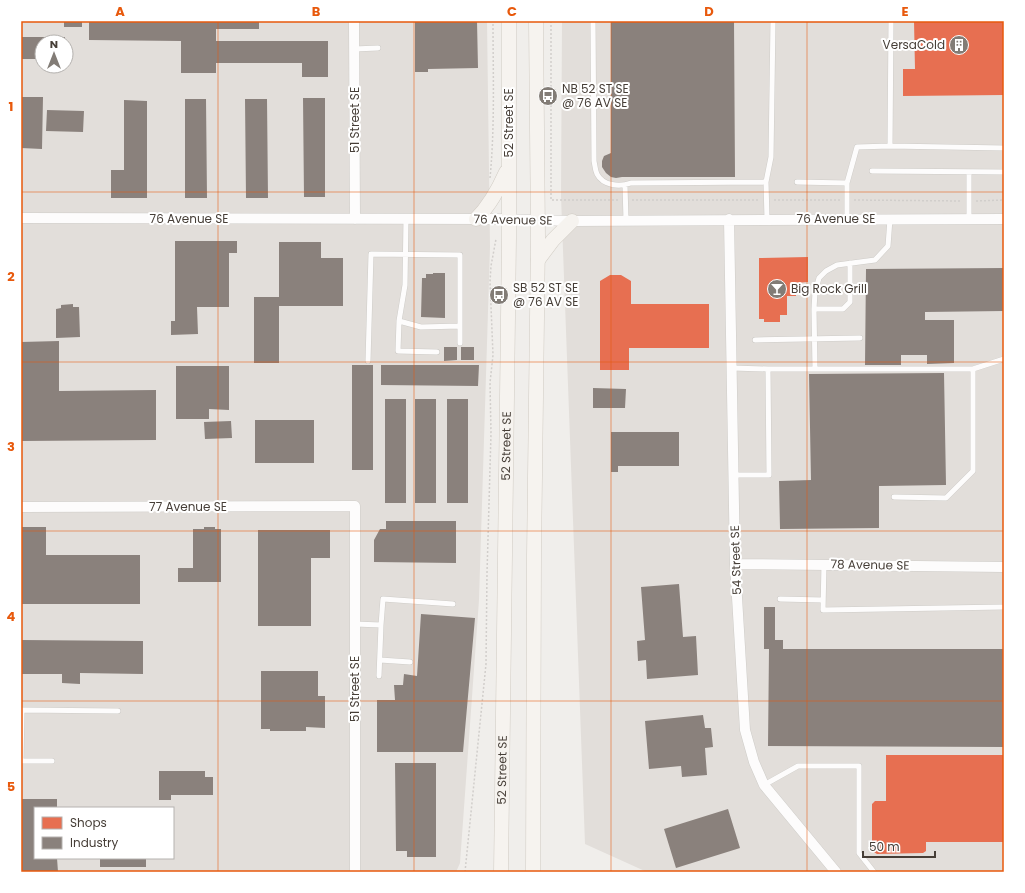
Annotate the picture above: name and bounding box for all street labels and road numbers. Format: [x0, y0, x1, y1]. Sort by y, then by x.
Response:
street label: 51 Street SE [346, 87, 363, 153]
street label: 52 Street SE [500, 88, 517, 158]
street label: 76 Avenue SE [150, 210, 228, 227]
street label: 76 Avenue SE [473, 210, 553, 229]
street label: 76 Avenue SE [797, 210, 875, 227]
street label: 52 Street SE [497, 411, 515, 481]
street label: 77 Avenue SE [149, 498, 227, 515]
street label: 54 Street SE [726, 525, 745, 595]
street label: 78 Avenue SE [830, 555, 910, 574]
street label: 51 Street SE [346, 656, 363, 722]
street label: 52 Street SE [493, 735, 511, 805]

